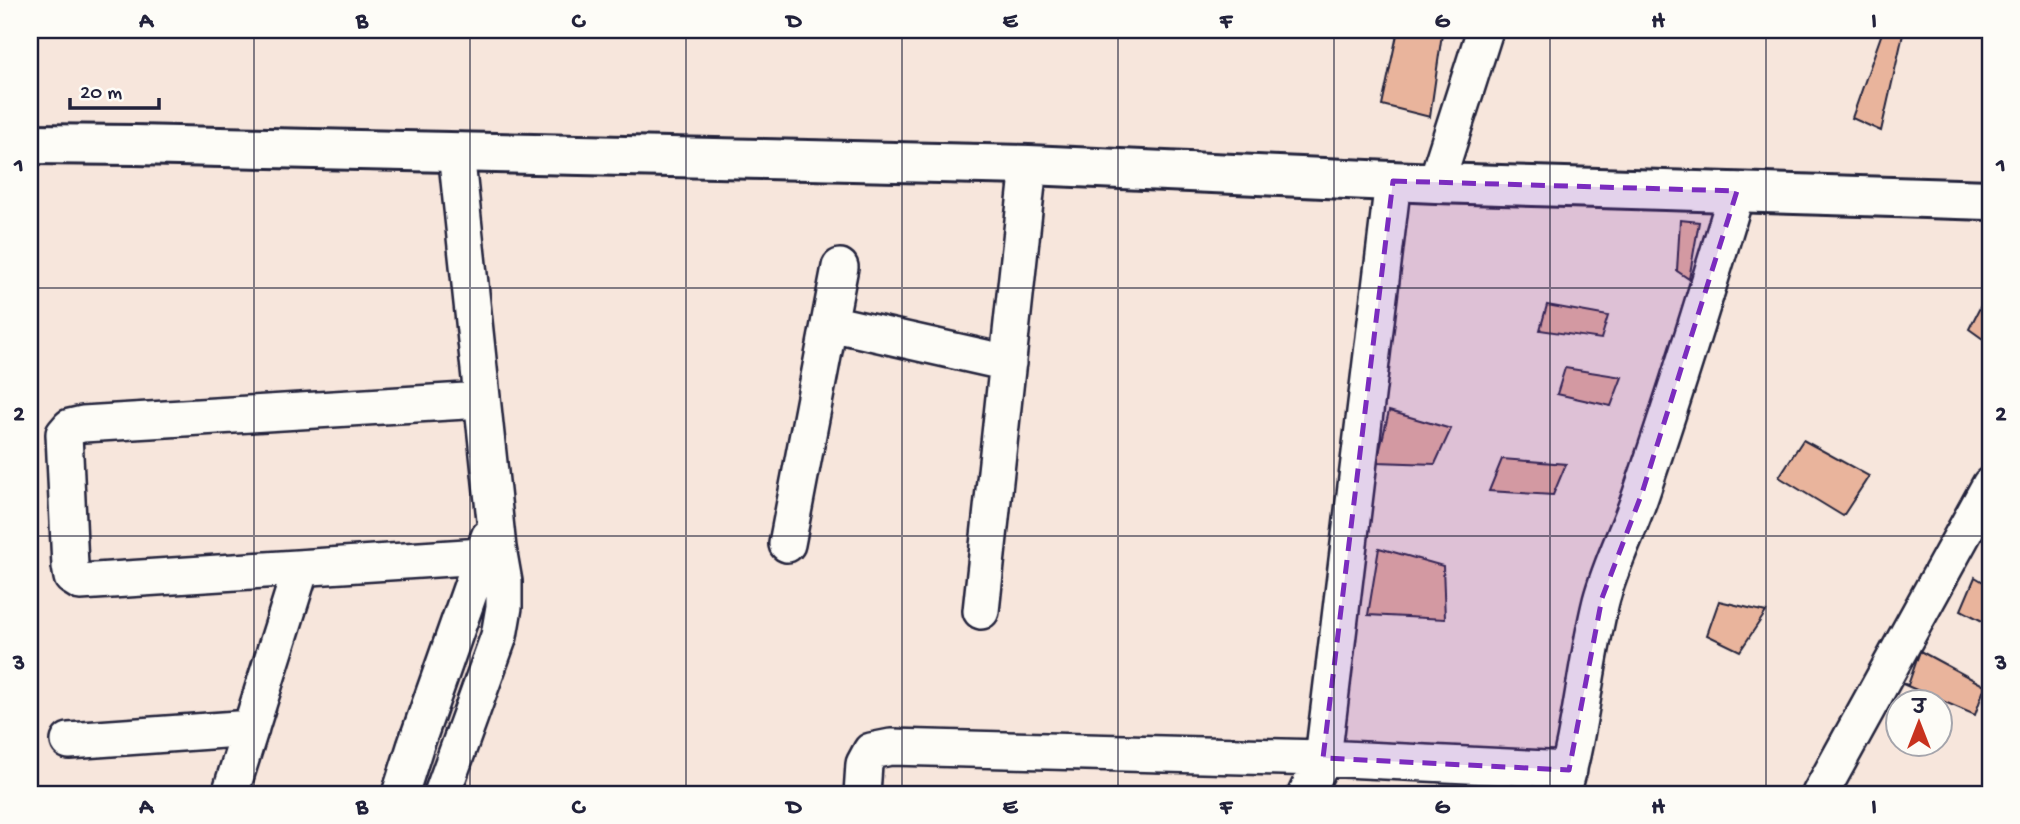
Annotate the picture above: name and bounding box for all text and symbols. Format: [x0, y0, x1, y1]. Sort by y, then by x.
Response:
text: A [138, 9, 154, 36]
text: B [355, 9, 369, 36]
text: C [572, 9, 587, 36]
text: D [785, 9, 803, 36]
text: E [1003, 9, 1019, 36]
text: F [1219, 9, 1234, 36]
text: G [1435, 9, 1451, 36]
text: H [1651, 9, 1665, 36]
text: I [1871, 9, 1877, 36]
scale bar [70, 66, 159, 110]
text: 20 m [80, 82, 122, 107]
text: 1 [13, 153, 24, 180]
text: 1 [1995, 153, 2006, 180]
text: 2 [13, 402, 25, 429]
text: 2 [1995, 402, 2007, 429]
text: 3 [12, 651, 25, 678]
text: 3 [1994, 651, 2007, 678]
north arrow [1884, 688, 1954, 758]
text: उ [1911, 698, 1928, 721]
text: A [138, 795, 154, 822]
text: B [355, 795, 369, 822]
text: C [572, 795, 587, 822]
text: D [785, 795, 803, 822]
text: E [1003, 795, 1019, 822]
text: F [1219, 795, 1234, 822]
text: G [1435, 795, 1451, 822]
text: H [1651, 795, 1665, 822]
text: I [1871, 795, 1877, 822]

